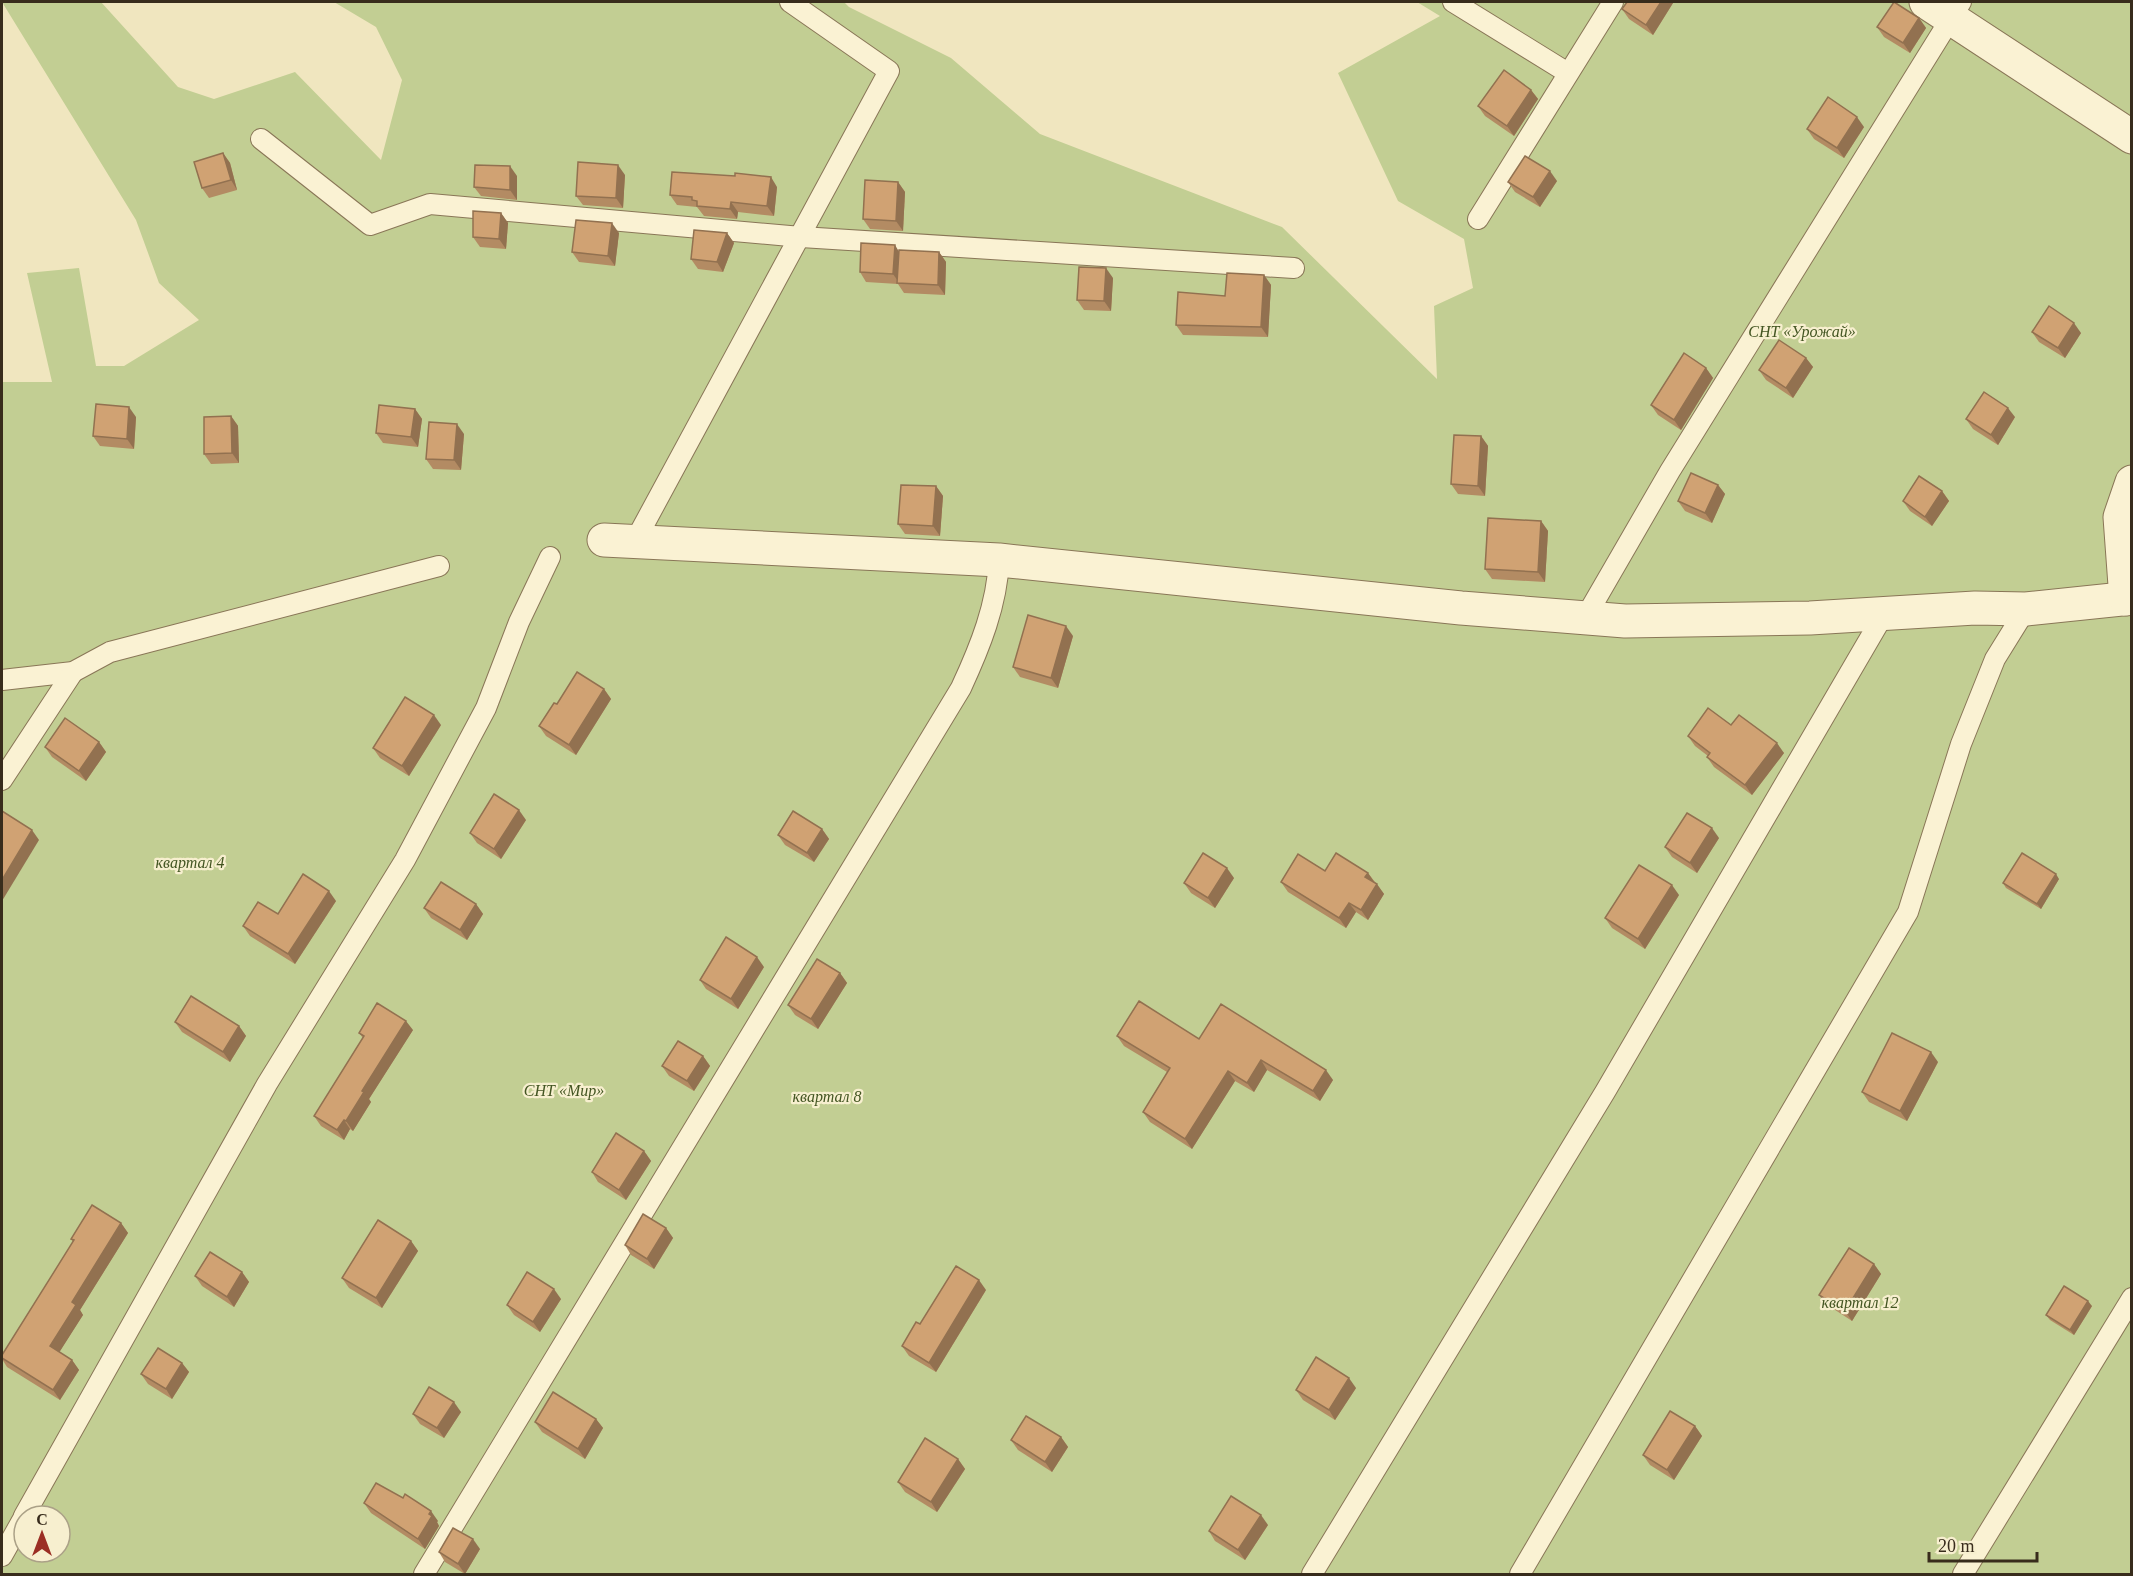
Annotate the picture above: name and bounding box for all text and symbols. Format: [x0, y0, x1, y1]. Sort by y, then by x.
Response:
park label: СНТ «Урожай» [1748, 323, 1856, 341]
park label: квартал 4 [156, 854, 224, 872]
park label: СНТ «Мир» [524, 1082, 604, 1100]
park label: квартал 8 [793, 1088, 861, 1106]
park label: квартал 12 [1822, 1294, 1898, 1312]
north arrow [12, 1504, 72, 1564]
text: С [36, 1511, 48, 1528]
scale bar [1929, 1525, 2037, 1563]
text: 20 m [1938, 1536, 1975, 1556]

